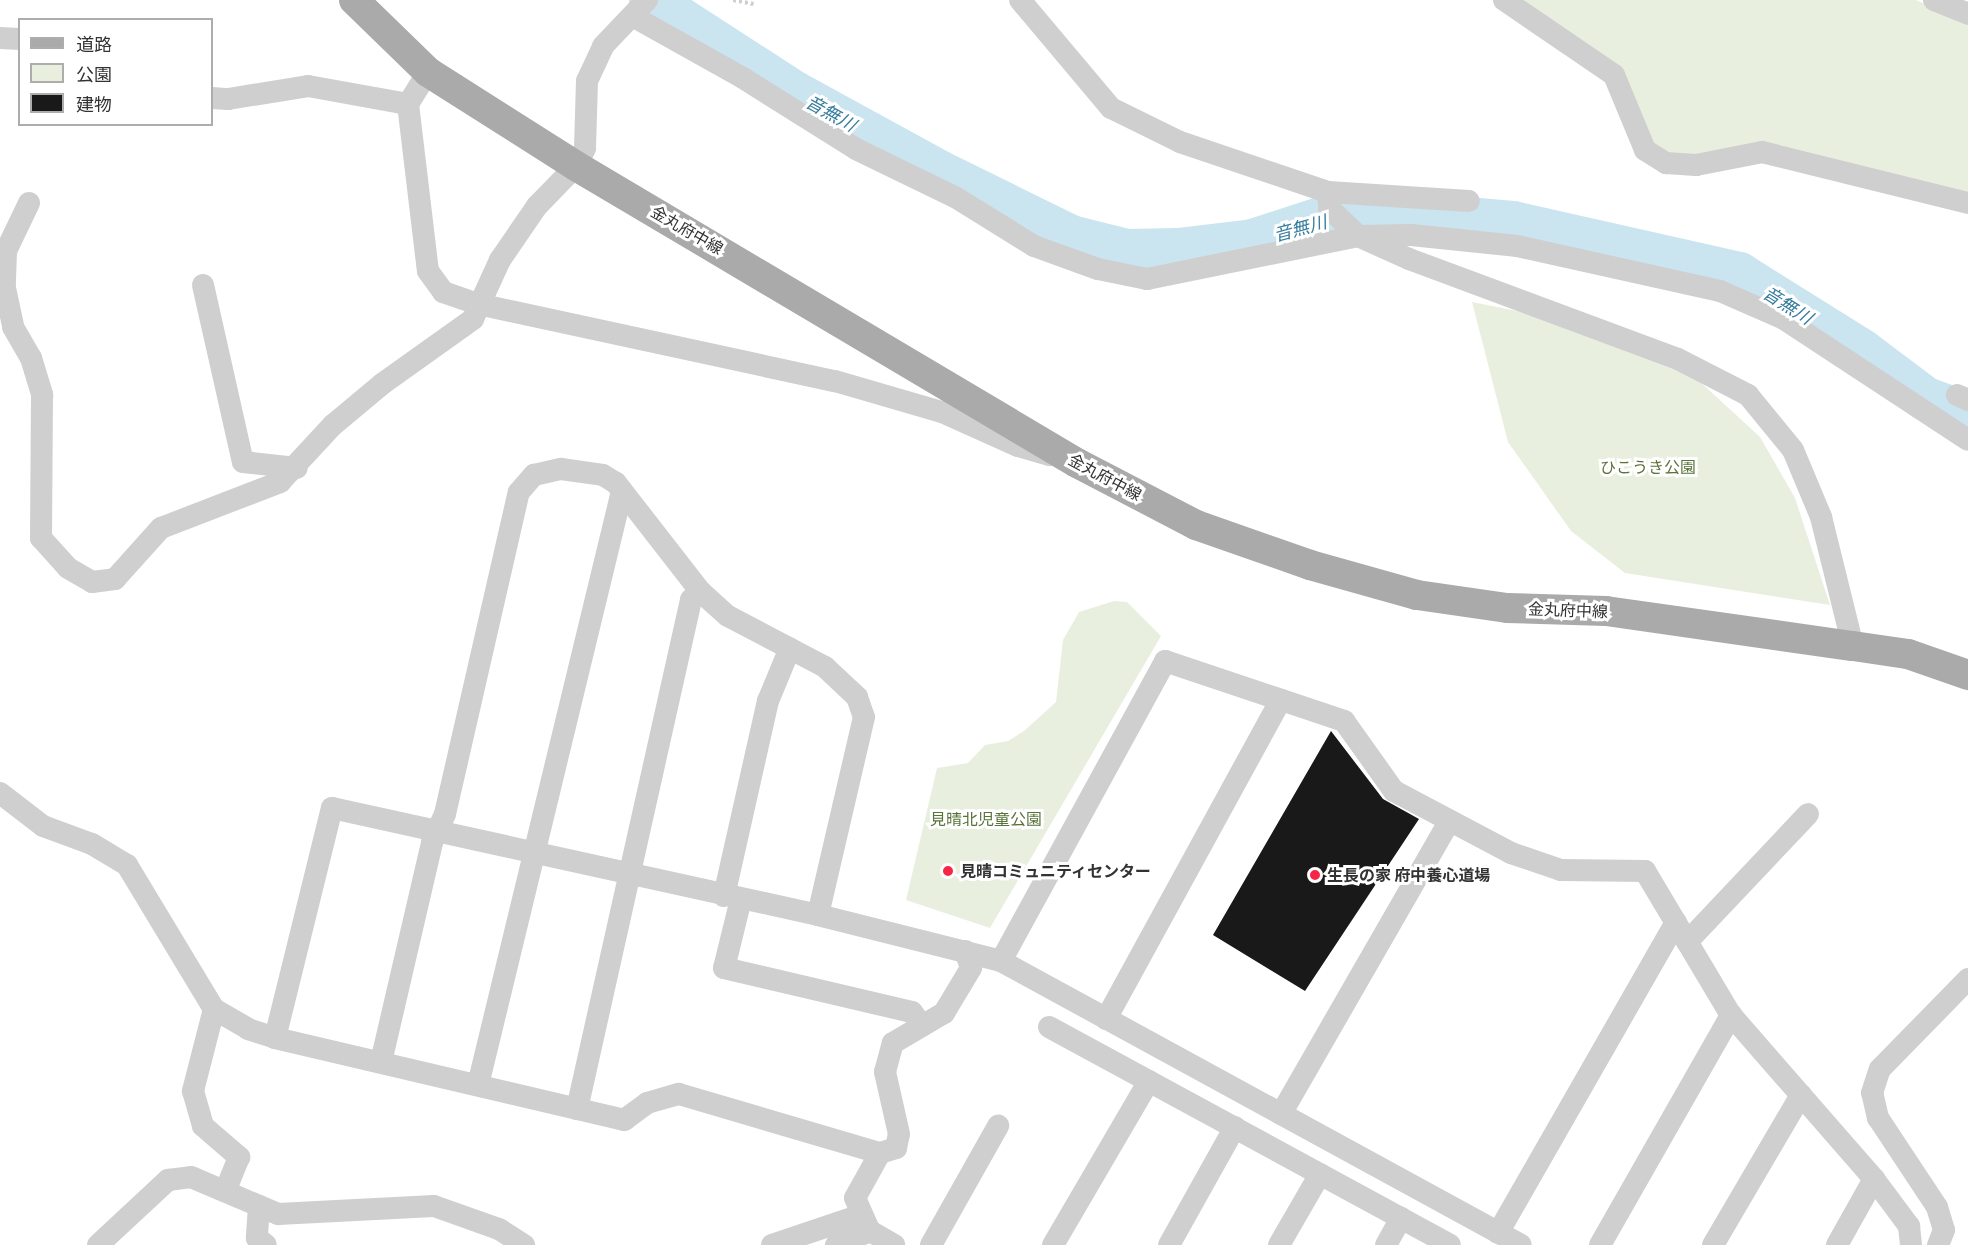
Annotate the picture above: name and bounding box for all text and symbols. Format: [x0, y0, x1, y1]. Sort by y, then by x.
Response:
legend [18, 18, 213, 126]
text: 道路 [76, 32, 112, 56]
text: 公園 [76, 62, 112, 86]
water label: 音無川 [802, 90, 860, 136]
text: 建物 [76, 92, 112, 116]
street label: 金丸府中線 [648, 202, 726, 258]
water label: 音無川 [1271, 211, 1329, 245]
water label: 音無川 [1759, 282, 1817, 328]
street label: 金丸府中線 [1065, 450, 1145, 504]
park label: ひこうき公園 [1600, 457, 1696, 477]
street label: 金丸府中線 [1528, 599, 1608, 621]
park label: 見晴北児童公園 [930, 809, 1042, 829]
place label: 見晴コミュニティセンター [960, 861, 1152, 881]
marker: 見晴コミュニティセンター [941, 864, 955, 878]
place label: 生長の家 府中養心道場 [1327, 865, 1490, 885]
marker: 生長の家 府中養心道場 [1308, 868, 1322, 882]

